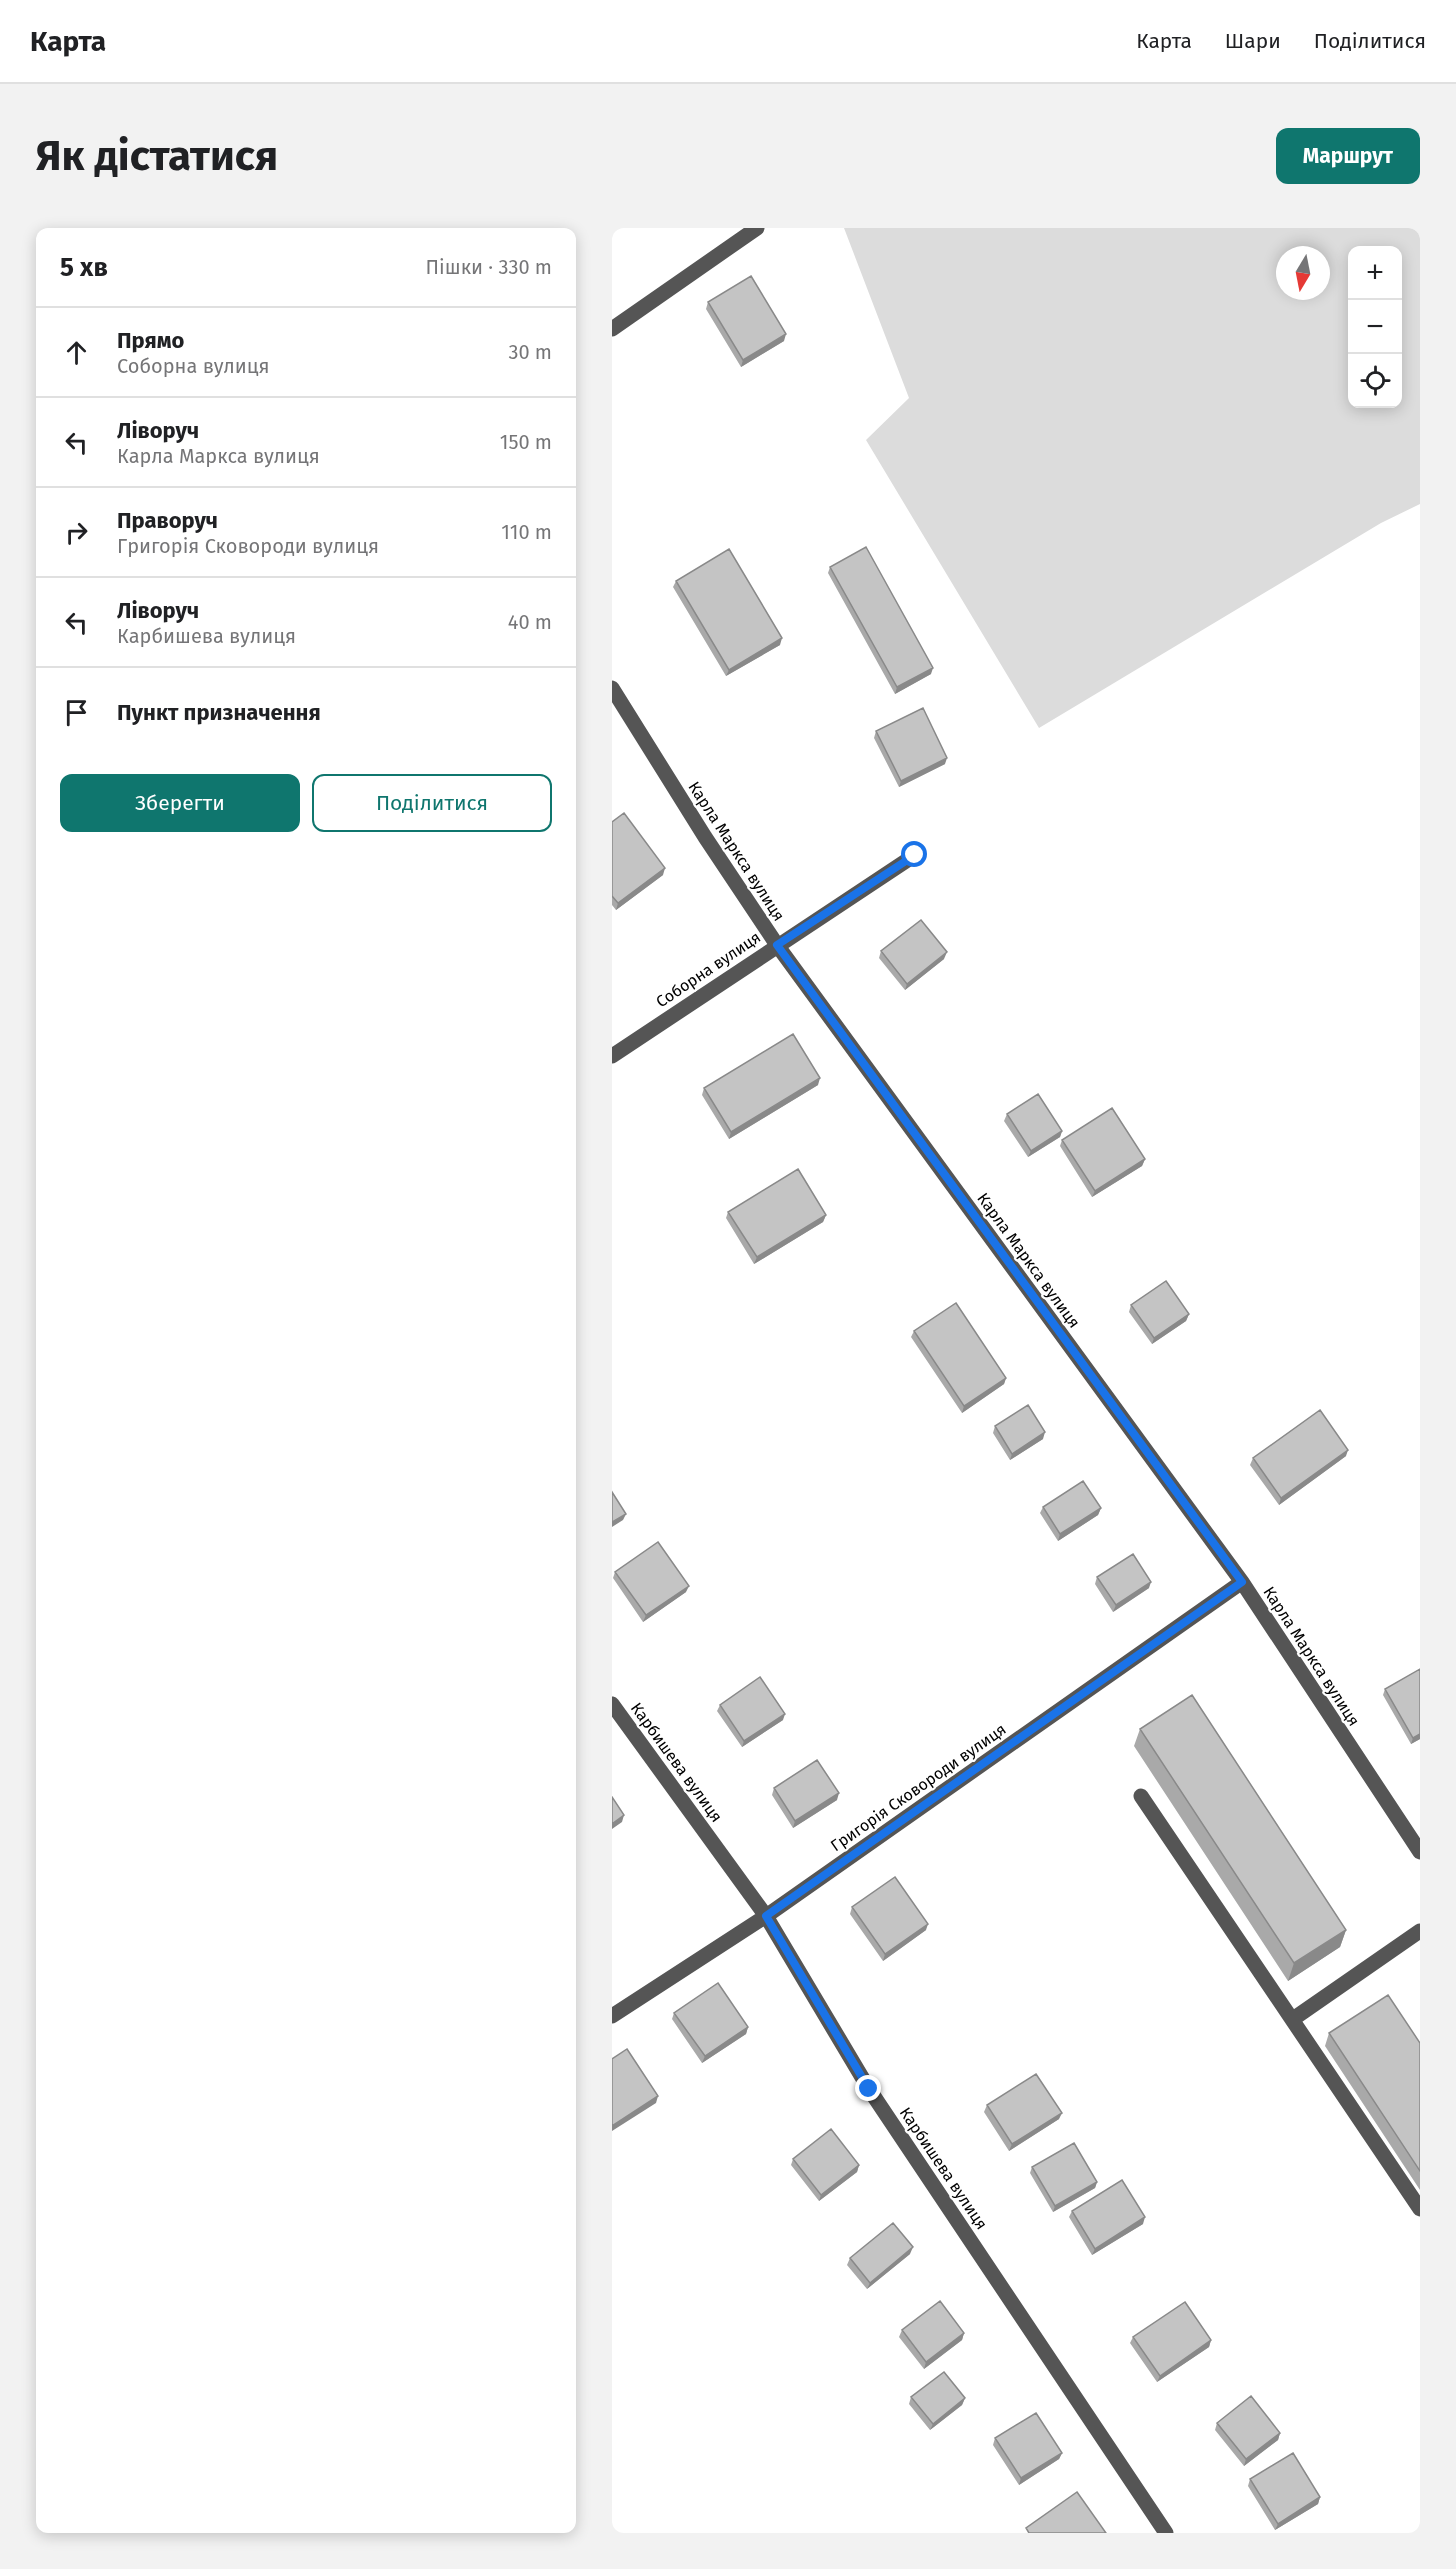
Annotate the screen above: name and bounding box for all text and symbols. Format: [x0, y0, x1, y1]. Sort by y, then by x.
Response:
text: Карта [30, 25, 106, 58]
text: Карта [1136, 28, 1192, 54]
text: Шари [1225, 28, 1281, 54]
text: Поділитися [1314, 28, 1426, 54]
button: Маршрут [1276, 128, 1420, 184]
text: Як дістатися [36, 131, 278, 181]
north arrow [1276, 246, 1330, 300]
map controls [1348, 246, 1402, 408]
button: + [1348, 246, 1402, 300]
text: 5 хв [60, 252, 108, 283]
text: Пішки · 330 m [426, 255, 552, 279]
button: − [1348, 300, 1402, 354]
text: Прямо [117, 327, 184, 354]
icon: ahead [60, 336, 93, 369]
text: 30 m [508, 340, 552, 364]
text: Соборна вулиця [117, 354, 270, 378]
button: locate [1348, 354, 1402, 408]
text: Ліворуч [117, 417, 199, 444]
icon: left [60, 426, 93, 459]
text: 150 m [500, 430, 552, 454]
text: Карла Маркса вулиця [117, 444, 320, 468]
text: Праворуч [117, 507, 218, 534]
icon: right [60, 516, 93, 549]
text: 110 m [501, 520, 552, 544]
text: Григорія Сковороди вулиця [117, 534, 379, 558]
text: Ліворуч [117, 597, 199, 624]
icon: left [60, 606, 93, 639]
text: 40 m [508, 610, 552, 634]
text: Карбишева вулиця [117, 624, 296, 648]
icon: arrive [60, 696, 93, 729]
text: Пункт призначення [117, 699, 321, 726]
button: Зберегти [60, 774, 300, 832]
button: Поділитися [312, 774, 552, 832]
street label: Карла Маркса вулиця [684, 778, 789, 924]
route start [901, 841, 927, 867]
street label: Соборна вулиця [652, 927, 764, 1011]
street label: Карла Маркса вулиця [973, 1189, 1084, 1332]
street label: Карла Маркса вулиця [1259, 1583, 1364, 1729]
street label: Карбишева вулиця [627, 1699, 726, 1826]
street label: Григорія Сковороди вулиця [827, 1720, 1010, 1855]
route end [855, 2075, 881, 2101]
street label: Карбишева вулиця [896, 2104, 991, 2233]

